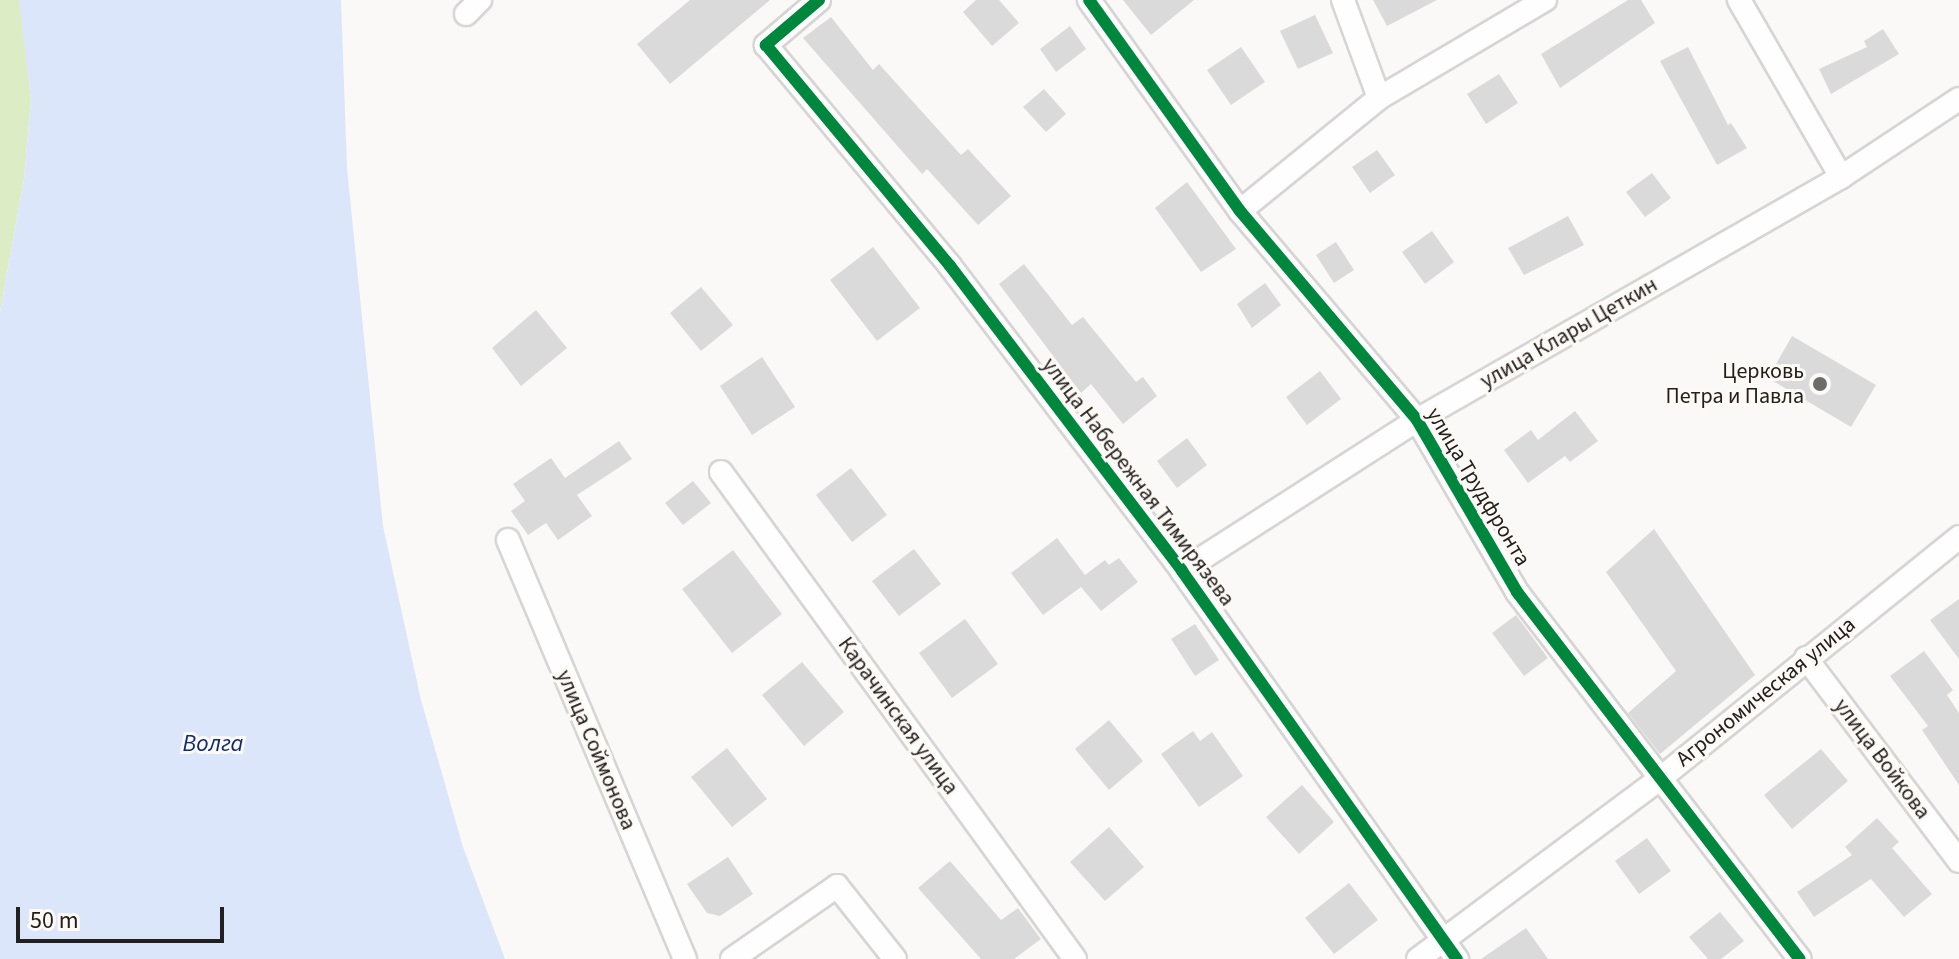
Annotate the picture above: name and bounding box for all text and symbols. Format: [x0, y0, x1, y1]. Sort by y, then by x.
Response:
street label: улица Клары Цеткин [1476, 272, 1662, 394]
street label: улица Набережная Тимирязева [1036, 353, 1240, 611]
place label: Церковь Петра и Павла [1666, 358, 1804, 410]
marker: Церковь Петра и Павла [1811, 375, 1829, 393]
street label: улица Трудфронта [1420, 403, 1536, 571]
street label: Агрономическая улица [1671, 612, 1861, 772]
street label: Карачинская улица [832, 632, 964, 800]
street label: улица Соймонова [550, 666, 642, 834]
street label: улица Войкова [1828, 694, 1936, 824]
water label: Волга [183, 730, 243, 758]
scale bar [20, 891, 228, 941]
text: 50 m [30, 903, 79, 938]

